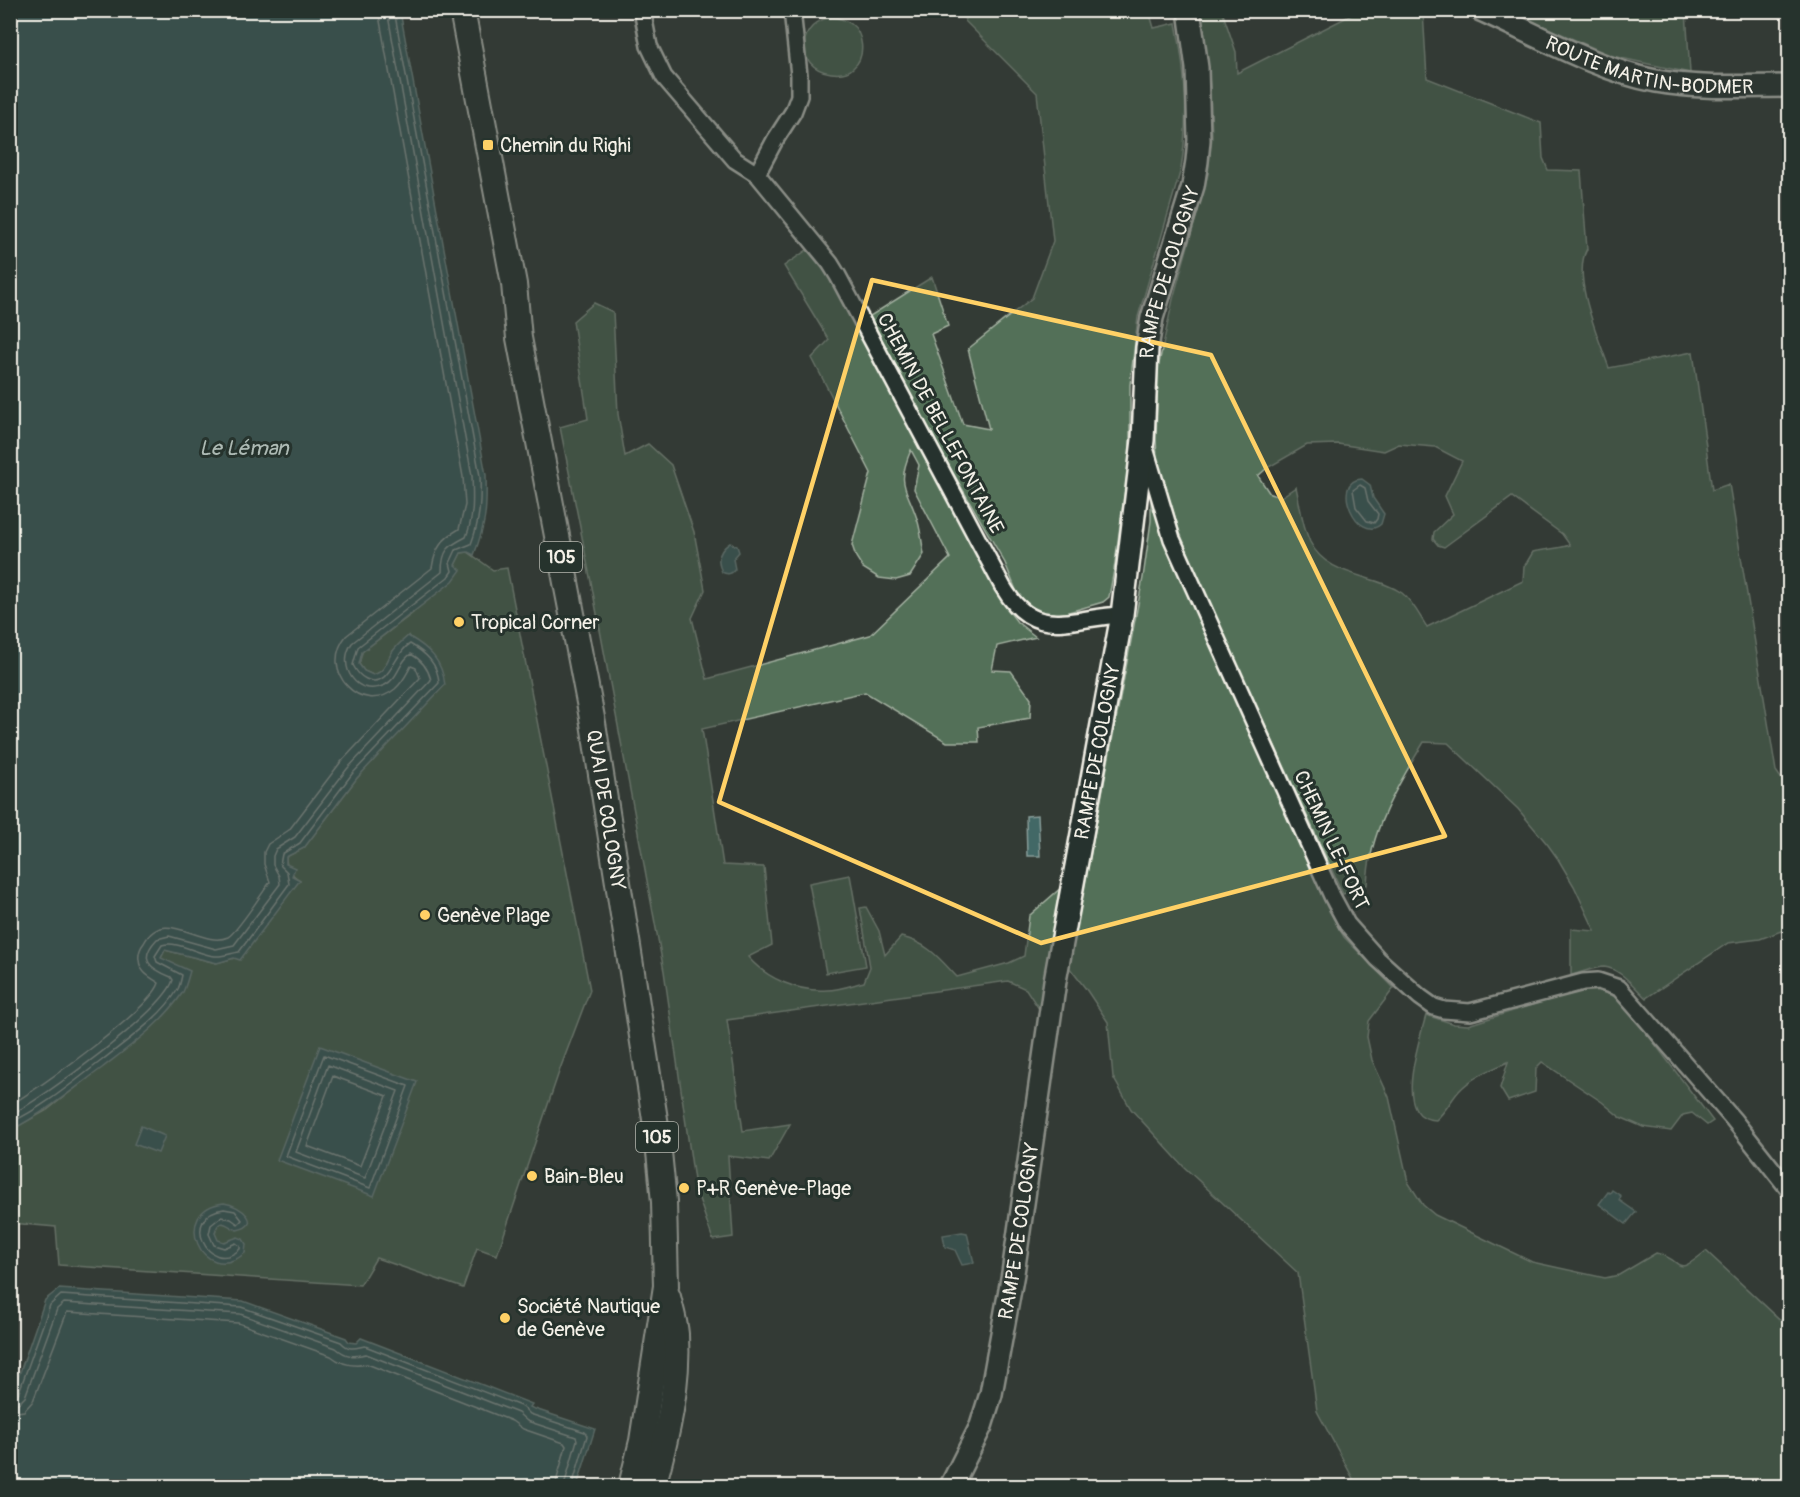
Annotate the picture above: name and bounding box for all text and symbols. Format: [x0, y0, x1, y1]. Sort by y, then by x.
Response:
street label: ROUTE MARTIN-BODMER [1541, 30, 1754, 100]
place label: Chemin du Righi [500, 133, 631, 158]
marker: Chemin du Righi [481, 138, 495, 152]
street label: RAMPE DE COLOGNY [1135, 182, 1205, 359]
street label: CHEMIN DE BELLEFONTAINE [872, 309, 1009, 538]
water label: Le Léman [199, 435, 290, 462]
road number: 105 [540, 542, 582, 572]
place label: Tropical Corner [471, 610, 599, 635]
marker: Tropical Corner [452, 615, 466, 629]
street label: RAMPE DE COLOGNY [1069, 661, 1126, 842]
street label: QUAI DE COLOGNY [581, 728, 631, 892]
street label: CHEMIN LE-FORT [1288, 767, 1375, 914]
place label: Genève Plage [437, 903, 550, 928]
marker: Genève Plage [418, 908, 432, 922]
road number: 105 [636, 1122, 678, 1152]
street label: RAMPE DE COLOGNY [993, 1140, 1045, 1322]
place label: Bain-Bleu [544, 1164, 624, 1189]
marker: Bain-Bleu [525, 1169, 539, 1183]
place label: P+R Genève-Plage [696, 1176, 851, 1201]
marker: P+R Genève-Plage [677, 1181, 691, 1195]
place label: Société Nautique de Genève [517, 1294, 660, 1342]
marker: Société Nautique de Genève [498, 1311, 512, 1325]

